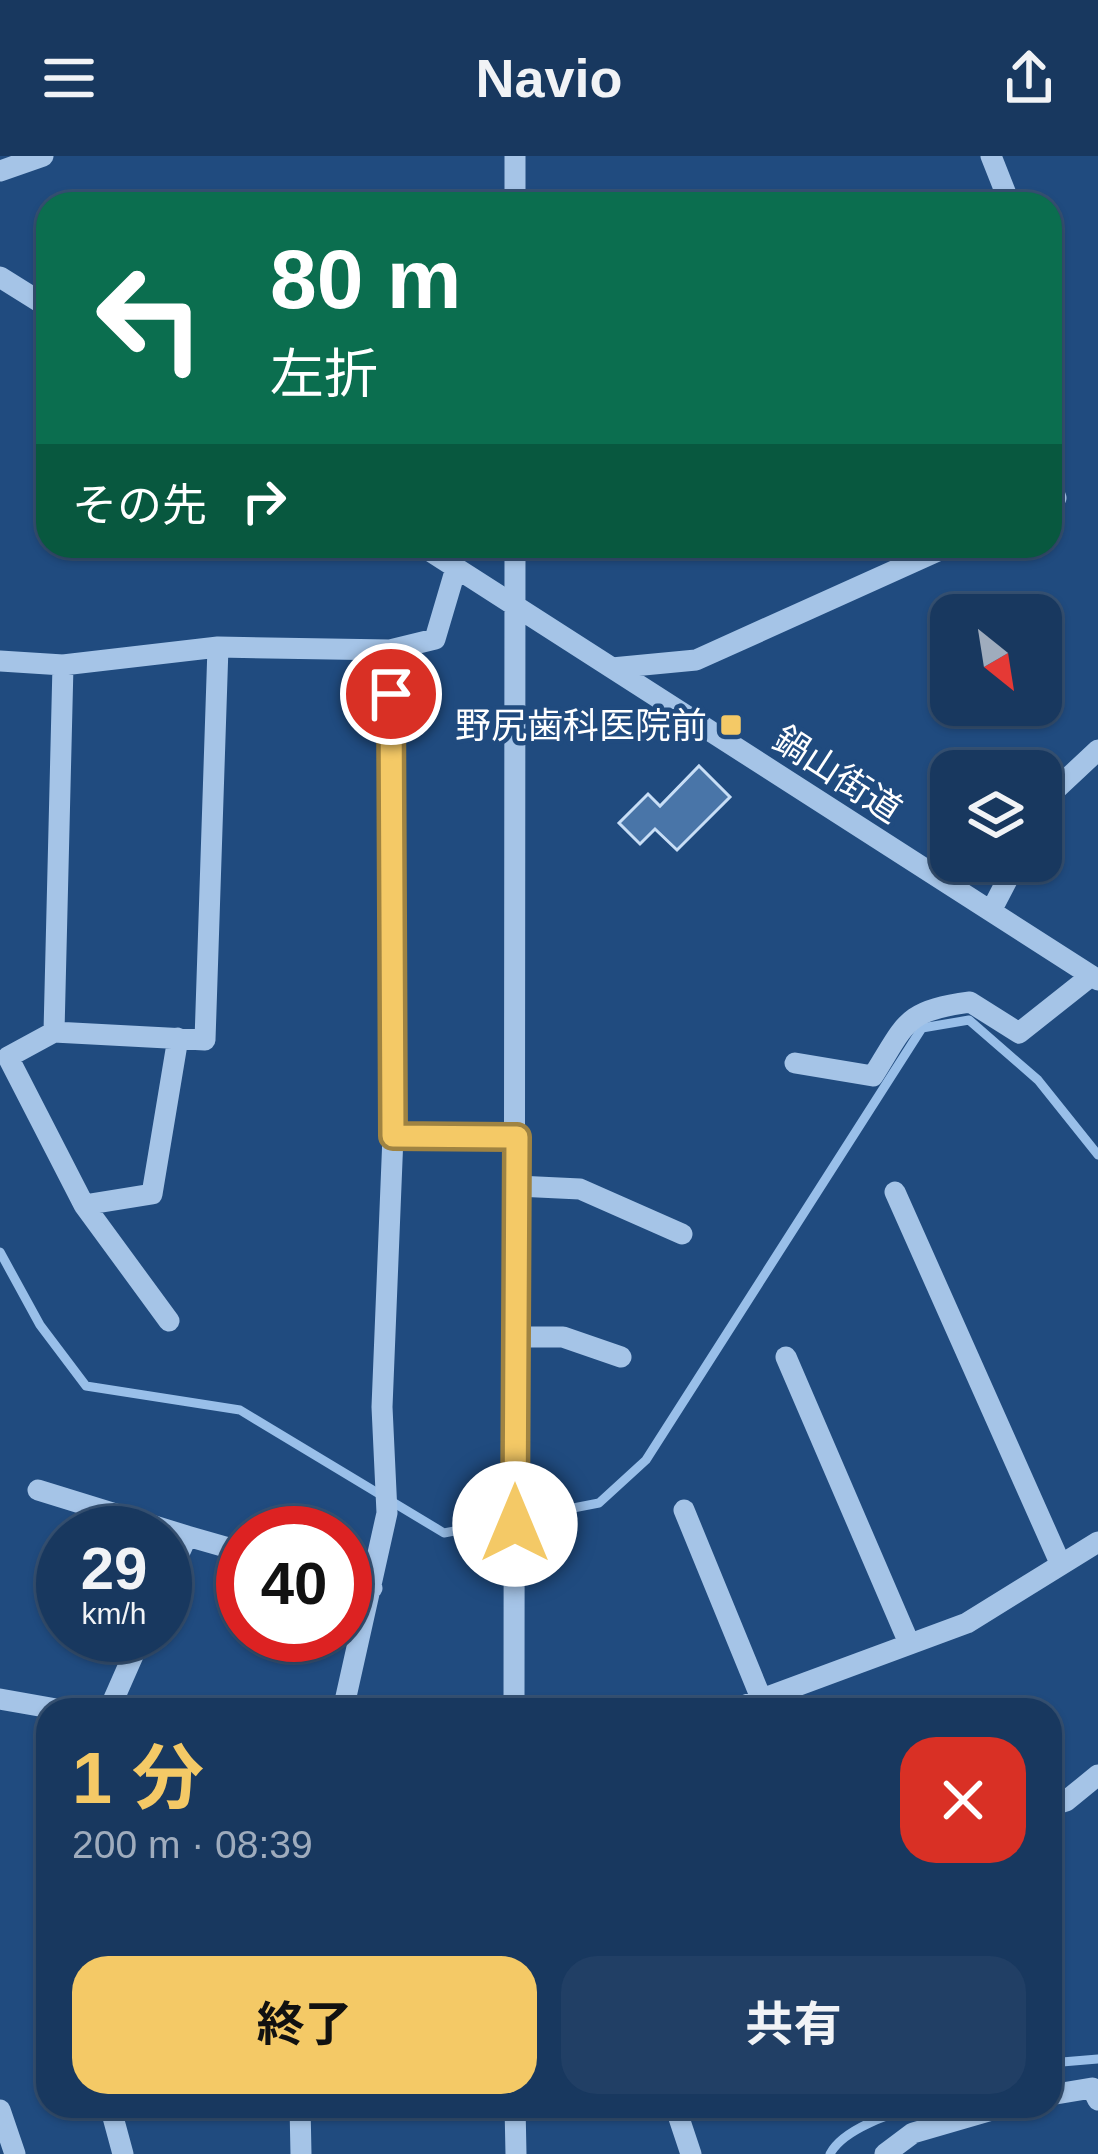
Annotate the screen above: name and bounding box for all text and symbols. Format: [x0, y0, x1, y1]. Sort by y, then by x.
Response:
icon: menu [36, 45, 102, 111]
icon: share [996, 45, 1062, 111]
text: Navio [475, 48, 623, 108]
text: 80 m [270, 232, 461, 326]
icon: left [72, 240, 228, 396]
text: 左折 [270, 344, 378, 404]
icon: right [231, 468, 297, 534]
text: その先 [72, 480, 207, 531]
north arrow [930, 594, 1062, 726]
map controls [930, 594, 1062, 882]
pin [340, 643, 442, 745]
icon: arrive [358, 661, 424, 727]
place label: 野尻歯科医院前 [455, 705, 707, 746]
marker: 野尻歯科医院前 [718, 712, 744, 738]
street label: 鍋山街道 [766, 718, 909, 831]
button: layers [930, 750, 1062, 882]
position arrow [452, 1461, 578, 1587]
speed limit sign: 40 [216, 1506, 372, 1662]
text: 29 [81, 1535, 147, 1602]
text: km/h [81, 1597, 147, 1630]
button: close [900, 1737, 1026, 1863]
text: 1 分 [72, 1738, 204, 1818]
text: 200 m · 08:39 [72, 1823, 313, 1866]
button: 終了 [72, 1956, 537, 2094]
button: 共有 [561, 1956, 1026, 2094]

